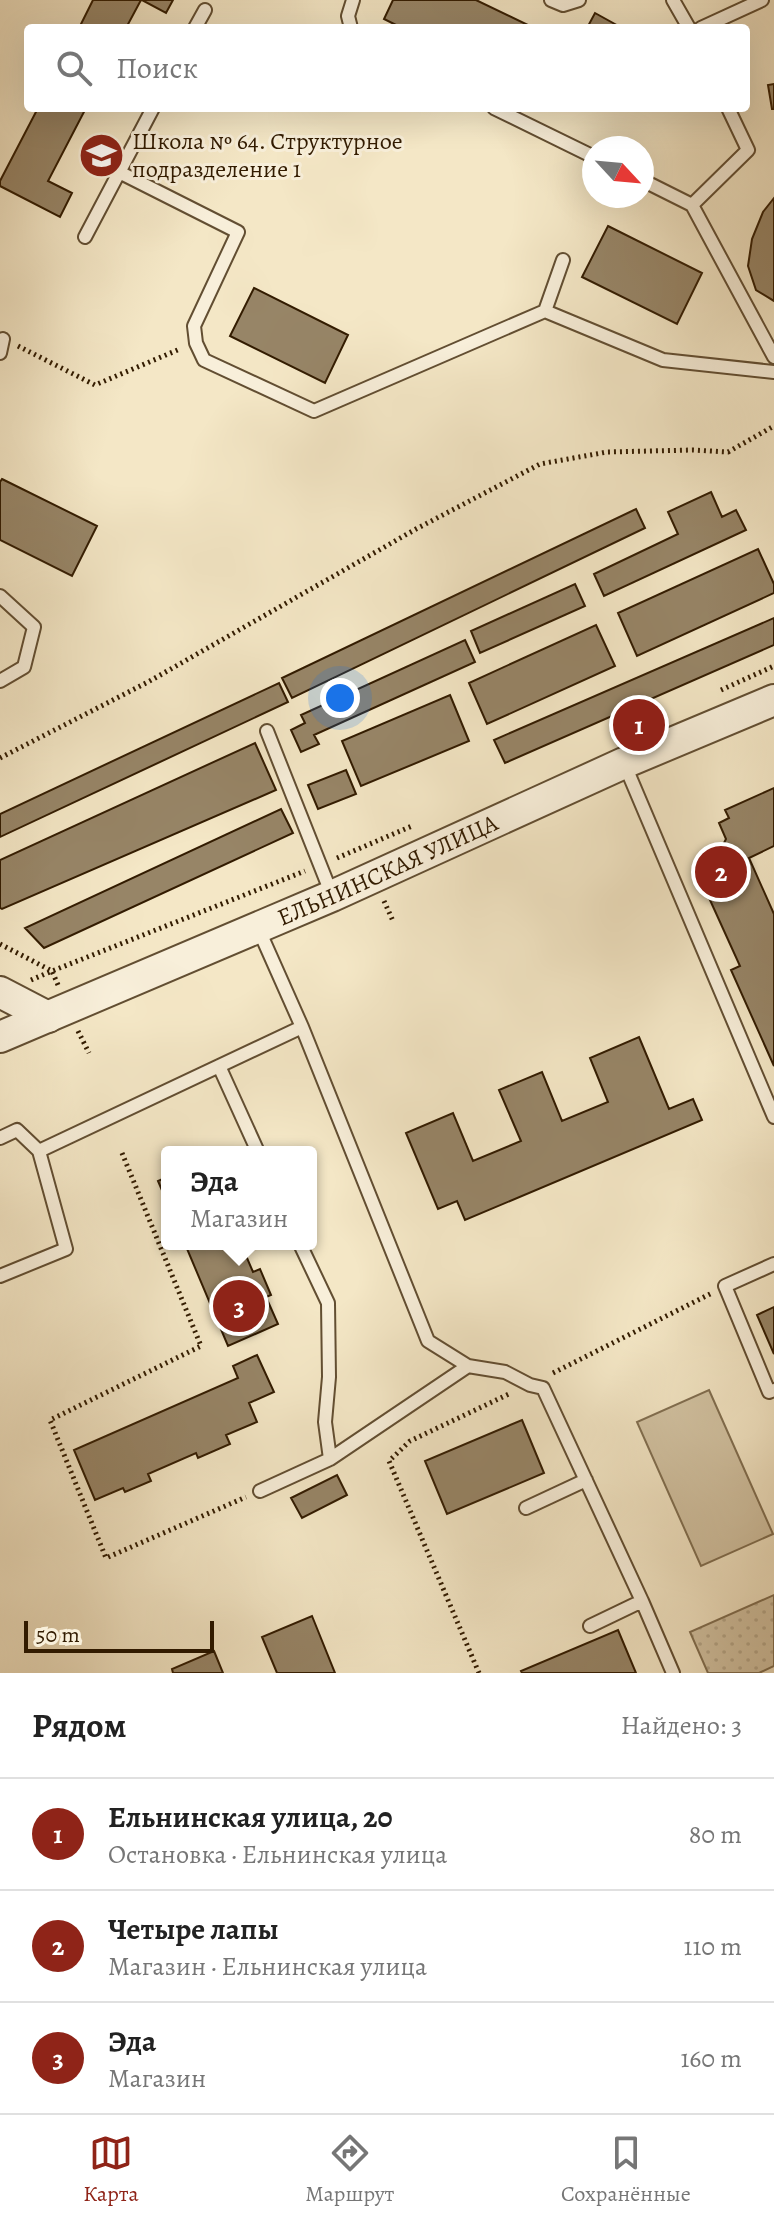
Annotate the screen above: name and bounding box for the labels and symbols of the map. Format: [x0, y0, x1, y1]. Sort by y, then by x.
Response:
place label: Школа № 64. Структурное подразделение 1 [132, 125, 403, 185]
school or university icon: Школа № 64. Структурное подразделение 1 [77, 131, 125, 179]
north arrow [582, 136, 654, 208]
your location [320, 678, 360, 718]
pin: 1 [613, 695, 665, 755]
street label: ЕЛЬНИНСКАЯ УЛИЦА [272, 806, 504, 933]
pin: 2 [695, 842, 747, 902]
pin: 3 [213, 1276, 265, 1336]
scale bar [24, 1617, 214, 1653]

